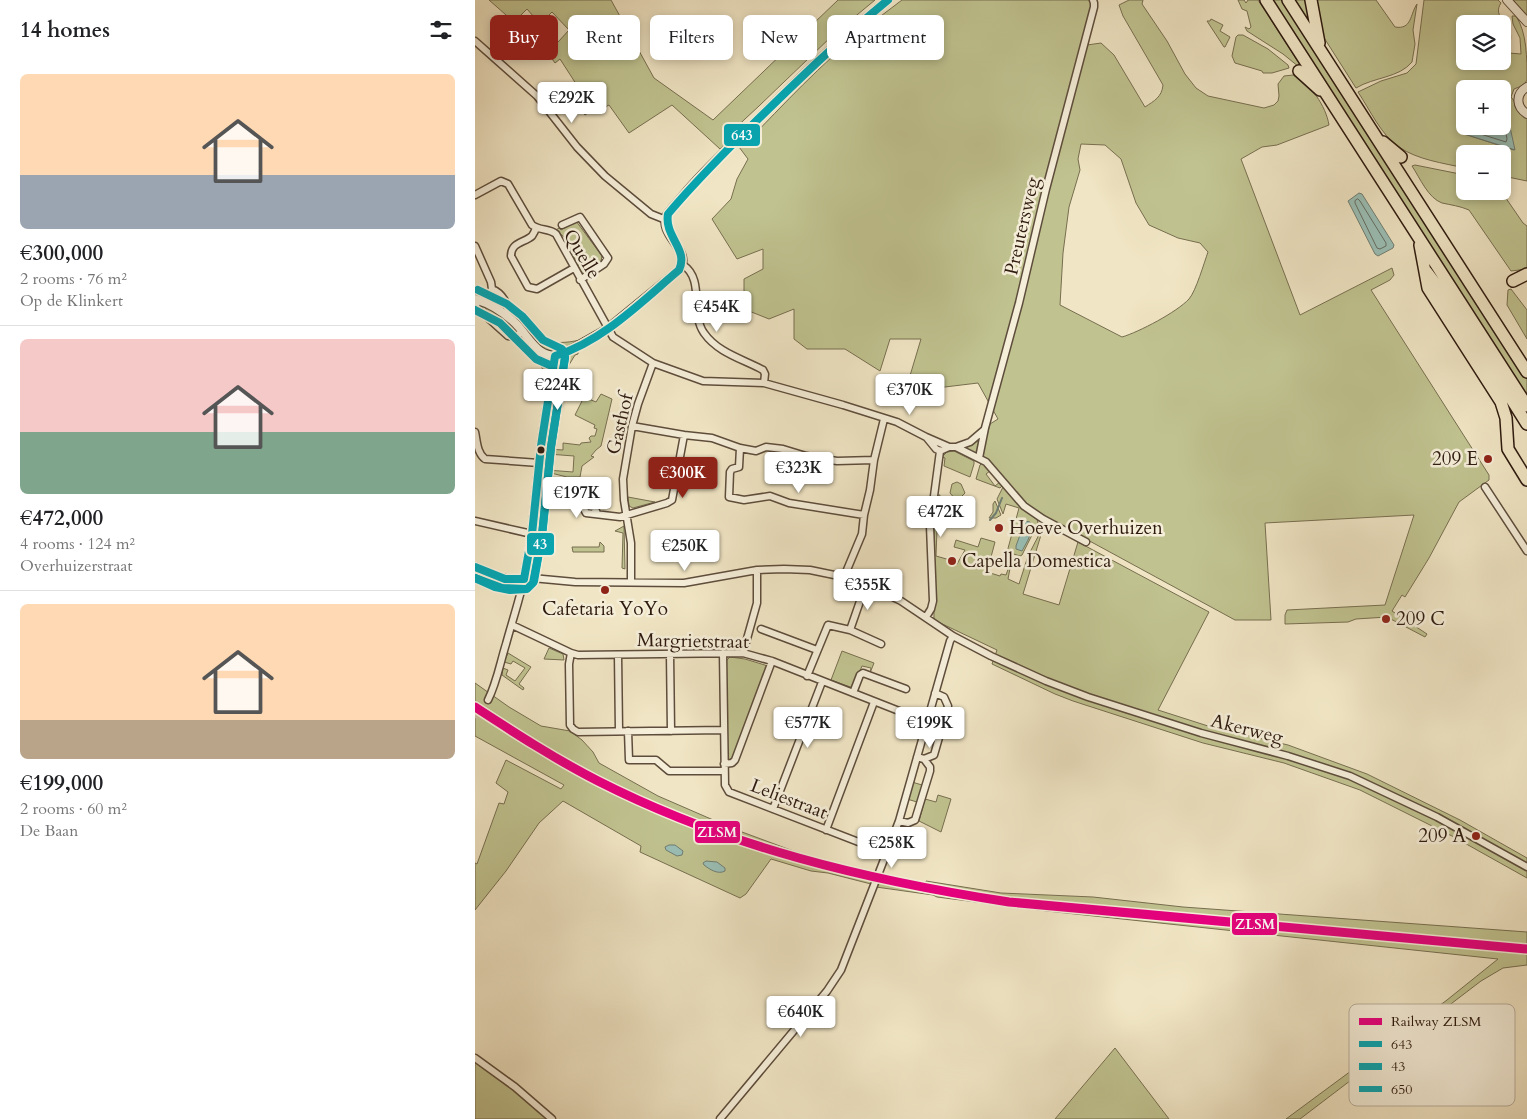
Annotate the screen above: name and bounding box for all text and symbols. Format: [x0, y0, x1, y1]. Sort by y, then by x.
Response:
chip: Buy [490, 15, 558, 60]
chip: Rent [568, 15, 640, 60]
chip: Filters [650, 15, 733, 60]
chip: New [743, 15, 817, 60]
chip: Apartment [827, 15, 944, 60]
map controls [1456, 15, 1511, 200]
button: layers [1456, 15, 1511, 70]
text: 14 homes [20, 16, 110, 45]
icon: filters [427, 16, 455, 44]
button: + [1456, 80, 1511, 135]
pin: €292K [537, 82, 607, 124]
text: €292K [548, 87, 596, 109]
icon: home [193, 106, 283, 196]
line badge: 643 [723, 123, 761, 147]
text: 643 [731, 126, 753, 145]
button: − [1456, 145, 1511, 200]
street label: Preutersweg [998, 174, 1046, 277]
street label: Quelle [557, 224, 607, 284]
text: €300,000 [20, 239, 103, 268]
text: 2 rooms · 76 m² [20, 268, 127, 290]
text: Op de Klinkert [20, 290, 123, 312]
pin: €454K [682, 290, 752, 333]
text: €454K [693, 296, 741, 318]
pin: €224K [523, 368, 593, 411]
icon: home [193, 372, 283, 462]
text: €224K [534, 374, 582, 396]
pin: €370K [875, 374, 945, 416]
text: €370K [886, 379, 934, 401]
street label: Gasthof [600, 388, 640, 457]
unlabelled marker [536, 445, 546, 455]
place label: 209 E [1432, 446, 1478, 472]
pin: €323K [764, 452, 834, 494]
marker: 209 E [1482, 453, 1494, 465]
pin: €300K [648, 456, 718, 499]
text: €323K [775, 457, 823, 479]
text: €300K [659, 462, 707, 484]
pin: €197K [542, 476, 612, 519]
text: €197K [553, 482, 601, 504]
pin: €472K [906, 496, 976, 538]
text: €472K [917, 501, 965, 523]
text: €472,000 [20, 504, 103, 533]
place label: Hoeve Overhuizen [1009, 515, 1163, 541]
marker: Hoeve Overhuizen [993, 522, 1005, 534]
pin: €250K [650, 530, 720, 572]
line badge: 43 [526, 532, 555, 556]
text: 4 rooms · 124 m² [20, 533, 135, 555]
text: 43 [533, 535, 547, 554]
text: €250K [661, 535, 709, 557]
place label: Capella Domestica [962, 548, 1111, 574]
text: Overhuizerstraat [20, 555, 132, 577]
marker: Capella Domestica [946, 555, 958, 567]
pin: €355K [833, 568, 903, 611]
text: €355K [844, 574, 892, 596]
marker: Cafetaria YoYo [599, 584, 611, 596]
place label: Cafetaria YoYo [542, 596, 668, 622]
place label: 209 C [1396, 606, 1445, 632]
marker: 209 C [1380, 613, 1392, 625]
street label: Margrietstraat [637, 627, 749, 655]
icon: home [193, 637, 283, 727]
pin: €577K [773, 706, 843, 749]
pin: €199K [895, 706, 965, 749]
street label: Akerweg [1208, 707, 1286, 751]
text: €577K [784, 712, 832, 734]
text: €199K [906, 712, 954, 734]
text: €199,000 [20, 769, 103, 798]
street label: Leliestraat [747, 772, 831, 826]
text: 2 rooms · 60 m² [20, 798, 127, 820]
text: De Baan [20, 820, 78, 842]
line badge: ZLSM [694, 820, 741, 844]
text: ZLSM [697, 823, 738, 842]
place label: 209 A [1418, 823, 1466, 849]
pin: €258K [857, 826, 927, 869]
marker: 209 A [1470, 830, 1482, 842]
text: €258K [868, 832, 916, 854]
line badge: ZLSM [1231, 912, 1278, 936]
text: ZLSM [1235, 915, 1276, 934]
pin: €640K [766, 996, 836, 1038]
text: €640K [777, 1001, 825, 1023]
legend [1349, 1004, 1515, 1106]
text: Railway ZLSM [1391, 1012, 1481, 1031]
text: 643 [1391, 1035, 1413, 1054]
text: 43 [1391, 1057, 1405, 1076]
text: 650 [1391, 1080, 1413, 1099]

